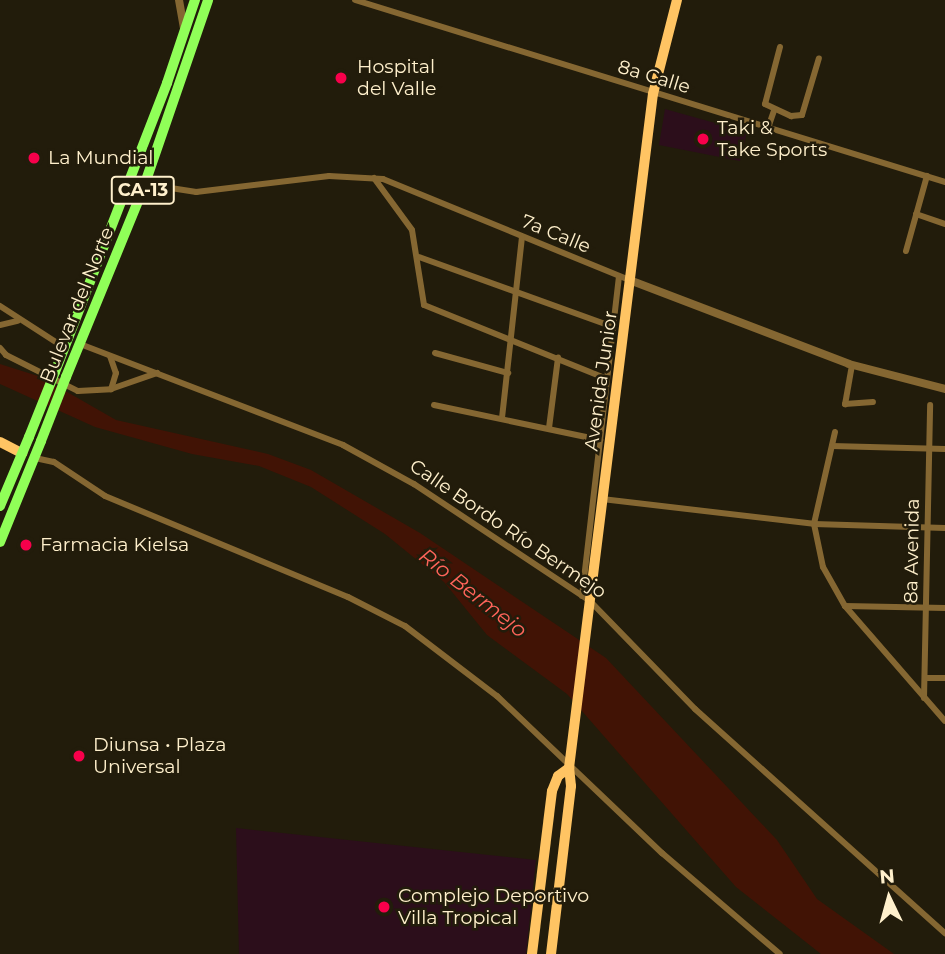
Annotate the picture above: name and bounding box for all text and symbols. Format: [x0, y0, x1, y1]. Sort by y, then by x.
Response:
street label: 8a Calle [615, 55, 693, 99]
place label: Hospital del Valle [357, 56, 437, 100]
marker: Hospital del Valle [331, 68, 351, 88]
place label: Taki & Take Sports [717, 117, 827, 161]
marker: Taki & Take Sports [695, 131, 711, 147]
place label: La Mundial [48, 147, 153, 169]
marker: La Mundial [26, 150, 42, 166]
road number: CA-13 [110, 176, 176, 204]
street label: 7a Calle [518, 210, 594, 258]
street label: Bulevar del Norte [35, 224, 119, 386]
street label: Avenida Junior [580, 309, 622, 453]
street label: Calle Bordo Río Bermejo [405, 455, 611, 603]
street label: 8a Avenida [900, 498, 924, 604]
place label: Farmacia Kielsa [40, 534, 189, 556]
marker: Farmacia Kielsa [18, 537, 34, 553]
water label: Río Bermejo [414, 543, 532, 643]
place label: Diunsa • Plaza Universal [93, 734, 226, 778]
marker: Diunsa • Plaza Universal [71, 748, 87, 764]
north arrow [854, 863, 924, 933]
text: N [878, 864, 896, 889]
place label: Complejo Deportivo Villa Tropical [398, 885, 589, 929]
marker: Complejo Deportivo Villa Tropical [376, 899, 392, 915]

